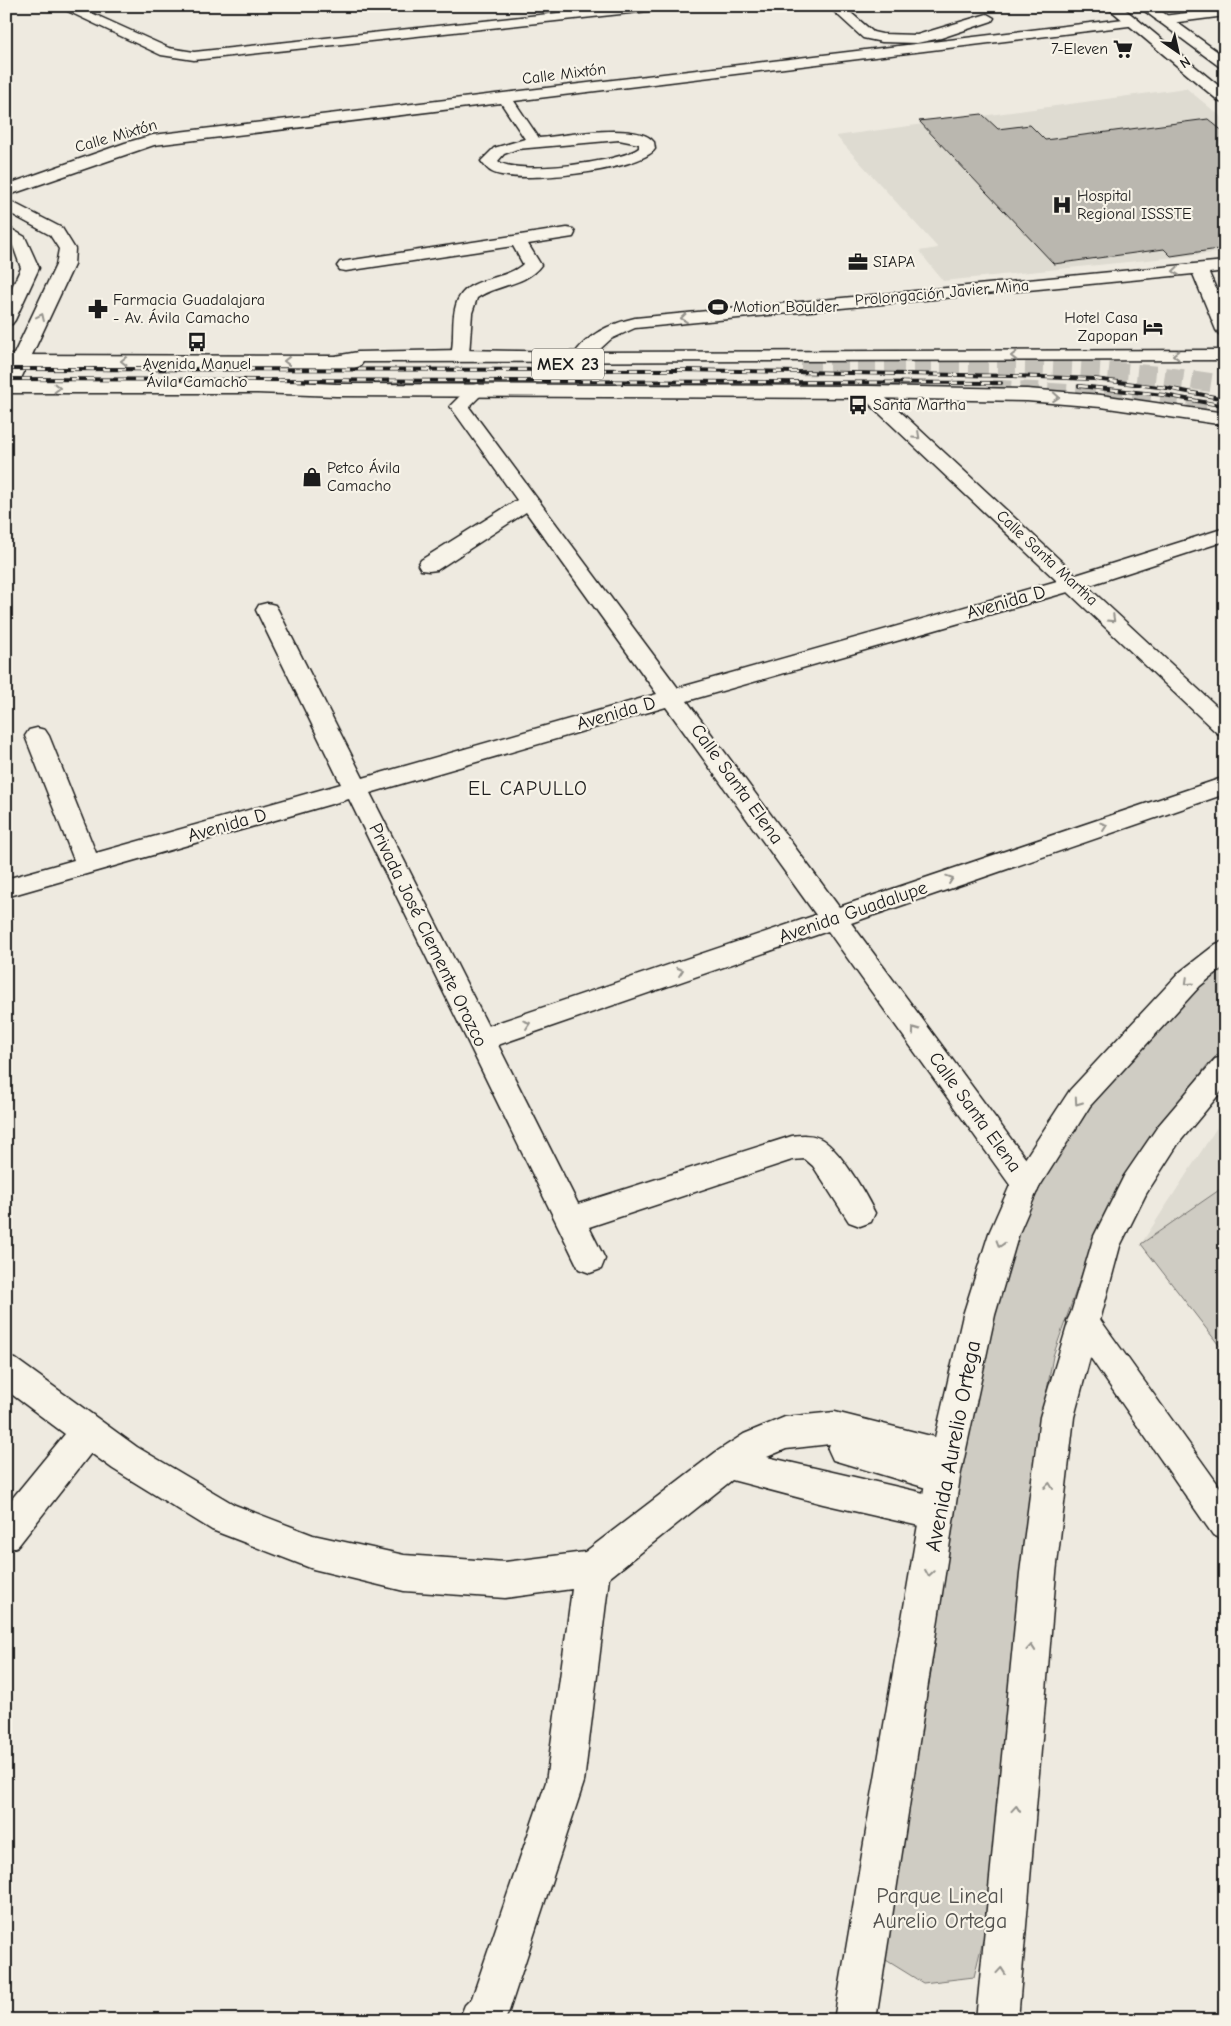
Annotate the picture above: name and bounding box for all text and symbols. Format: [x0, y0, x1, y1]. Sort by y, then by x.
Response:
north arrow [1154, 28, 1204, 78]
supermarket icon: 7-Eleven [1112, 38, 1134, 60]
place label: 7-Eleven [1051, 40, 1108, 58]
text: N [1176, 53, 1194, 72]
street label: Calle Mixtón [521, 60, 607, 88]
street label: Calle Mixtón [73, 116, 159, 156]
place label: Hospital Regional ISSSTE [1077, 187, 1192, 223]
hospital icon: Hospital Regional ISSSTE [1051, 194, 1073, 216]
office icon: SIAPA [847, 251, 869, 273]
place label: SIAPA [873, 253, 915, 271]
one-way arrow [1172, 265, 1180, 276]
street label: Prolongación Javier Mina [854, 276, 1030, 310]
place label: Farmacia Guadalajara - Av. Ávila Camacho [113, 291, 265, 327]
sports icon: Motion Boulder [707, 296, 729, 318]
pharmacy icon: Farmacia Guadalajara - Av. Ávila Camacho [87, 298, 109, 320]
place label: Motion Boulder [733, 298, 839, 316]
place label: Hotel Casa Zapopan [1064, 309, 1138, 345]
one-way arrow [679, 312, 687, 323]
one-way arrow [34, 313, 45, 322]
hotel icon: Hotel Casa Zapopan [1142, 316, 1164, 338]
bus stop icon: Avenida Manuel Ávila Camacho [186, 331, 208, 353]
road number: MEX 23 [532, 348, 604, 379]
one-way arrow [1172, 350, 1180, 360]
one-way arrow [1009, 351, 1017, 361]
place label: Avenida Manuel Ávila Camacho [143, 355, 251, 391]
one-way arrow [120, 356, 128, 366]
one-way arrow [282, 356, 290, 366]
one-way arrow [54, 383, 61, 393]
one-way arrow [1053, 392, 1061, 403]
bus stop icon: Santa Martha [847, 394, 869, 416]
place label: Santa Martha [873, 396, 966, 414]
one-way arrow [911, 430, 920, 439]
place label: Petco Ávila Camacho [327, 458, 400, 495]
shop icon: Petco Ávila Camacho [301, 466, 323, 488]
street label: Calle Santa Martha [993, 507, 1101, 609]
street label: Avenida D [964, 580, 1048, 624]
one-way arrow [1106, 613, 1115, 622]
street label: Avenida D [574, 691, 658, 735]
street label: Calle Santa Elena [686, 720, 788, 848]
district label: EL CAPULLO [468, 777, 588, 800]
street label: Avenida D [185, 803, 269, 847]
street label: Privada José Clemente Orozco [364, 820, 492, 1050]
one-way arrow [1099, 822, 1107, 832]
one-way arrow [945, 875, 954, 885]
street label: Avenida Guadalupe [776, 876, 930, 948]
one-way arrow [676, 967, 684, 977]
one-way arrow [1184, 976, 1193, 985]
one-way arrow [522, 1020, 530, 1030]
one-way arrow [913, 1027, 921, 1036]
street label: Calle Santa Elena [924, 1048, 1026, 1176]
one-way arrow [1075, 1096, 1084, 1106]
one-way arrow [996, 1239, 1006, 1248]
street label: Avenida Aurelio Ortega [920, 1338, 986, 1554]
one-way arrow [1043, 1482, 1054, 1490]
one-way arrow [924, 1569, 934, 1578]
one-way arrow [1026, 1643, 1037, 1651]
one-way arrow [1010, 1805, 1021, 1813]
park label: Parque Lineal Aurelio Ortega [873, 1883, 1007, 1934]
one-way arrow [995, 1967, 1006, 1975]

